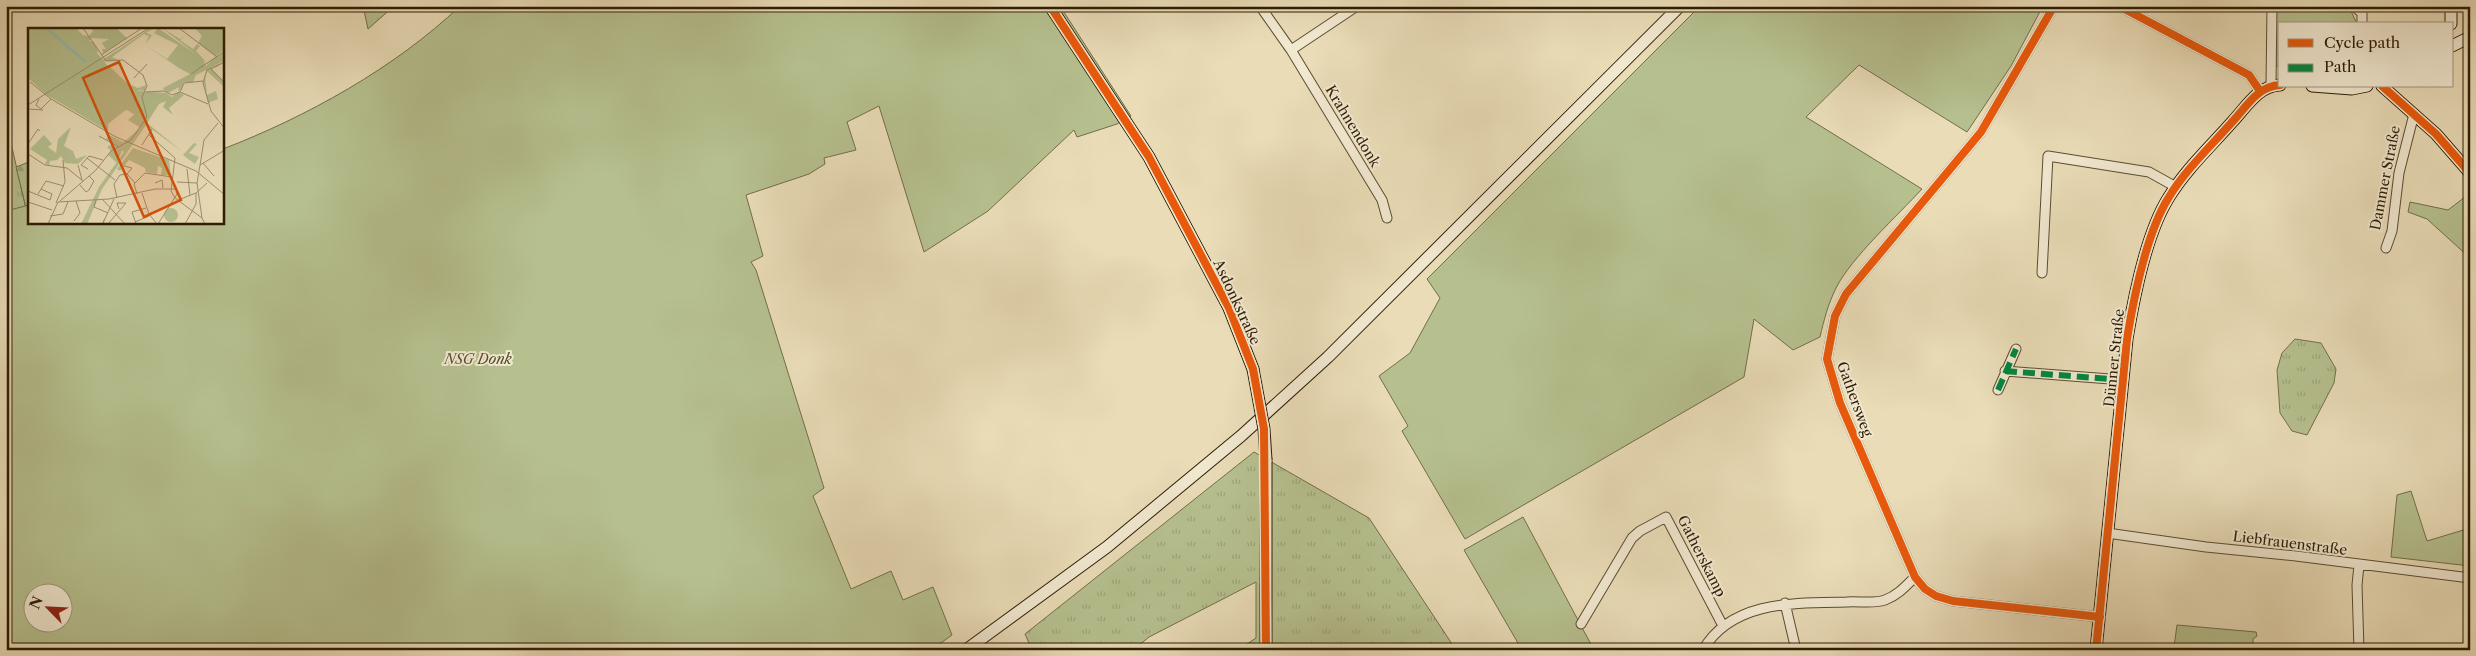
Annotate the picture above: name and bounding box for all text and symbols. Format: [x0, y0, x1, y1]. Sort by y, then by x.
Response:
legend [2278, 22, 2454, 88]
inset map [28, 28, 224, 224]
text: Cycle path [2324, 33, 2401, 52]
text: Path [2324, 57, 2357, 76]
street label: Krahnendonk [1322, 82, 1385, 171]
street label: Dammer Straße [2366, 124, 2404, 232]
street label: Asdonkstraße [1209, 256, 1265, 348]
street label: Dünner Straße [2100, 308, 2128, 408]
park label: NSG Donk [443, 350, 513, 368]
street label: Gathersweg [1833, 359, 1877, 440]
street label: Gatherskamp [1674, 512, 1730, 600]
street label: Liebfrauenstraße [2232, 527, 2348, 559]
north arrow [22, 584, 72, 634]
text: N [25, 593, 47, 612]

